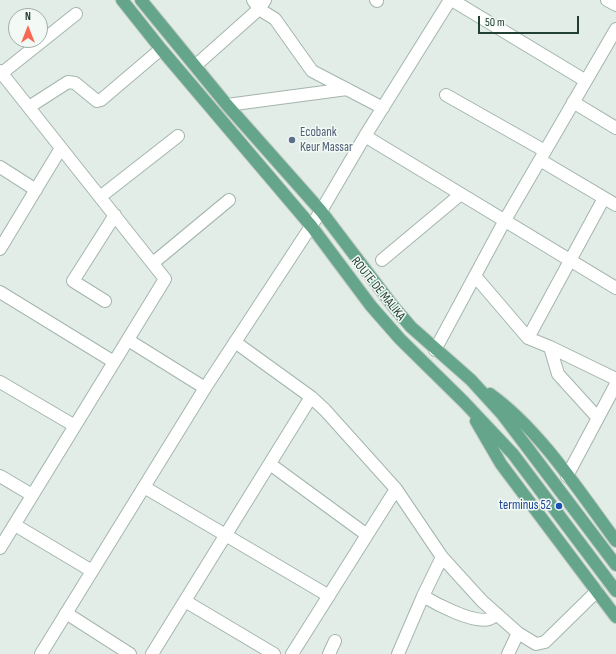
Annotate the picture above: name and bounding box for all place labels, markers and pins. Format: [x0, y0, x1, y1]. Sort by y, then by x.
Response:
place label: Ecobank Keur Massar [300, 125, 353, 156]
marker: Ecobank Keur Massar [287, 135, 297, 145]
place label: terminus 52 [499, 498, 551, 514]
marker: terminus 52 [554, 501, 564, 511]

